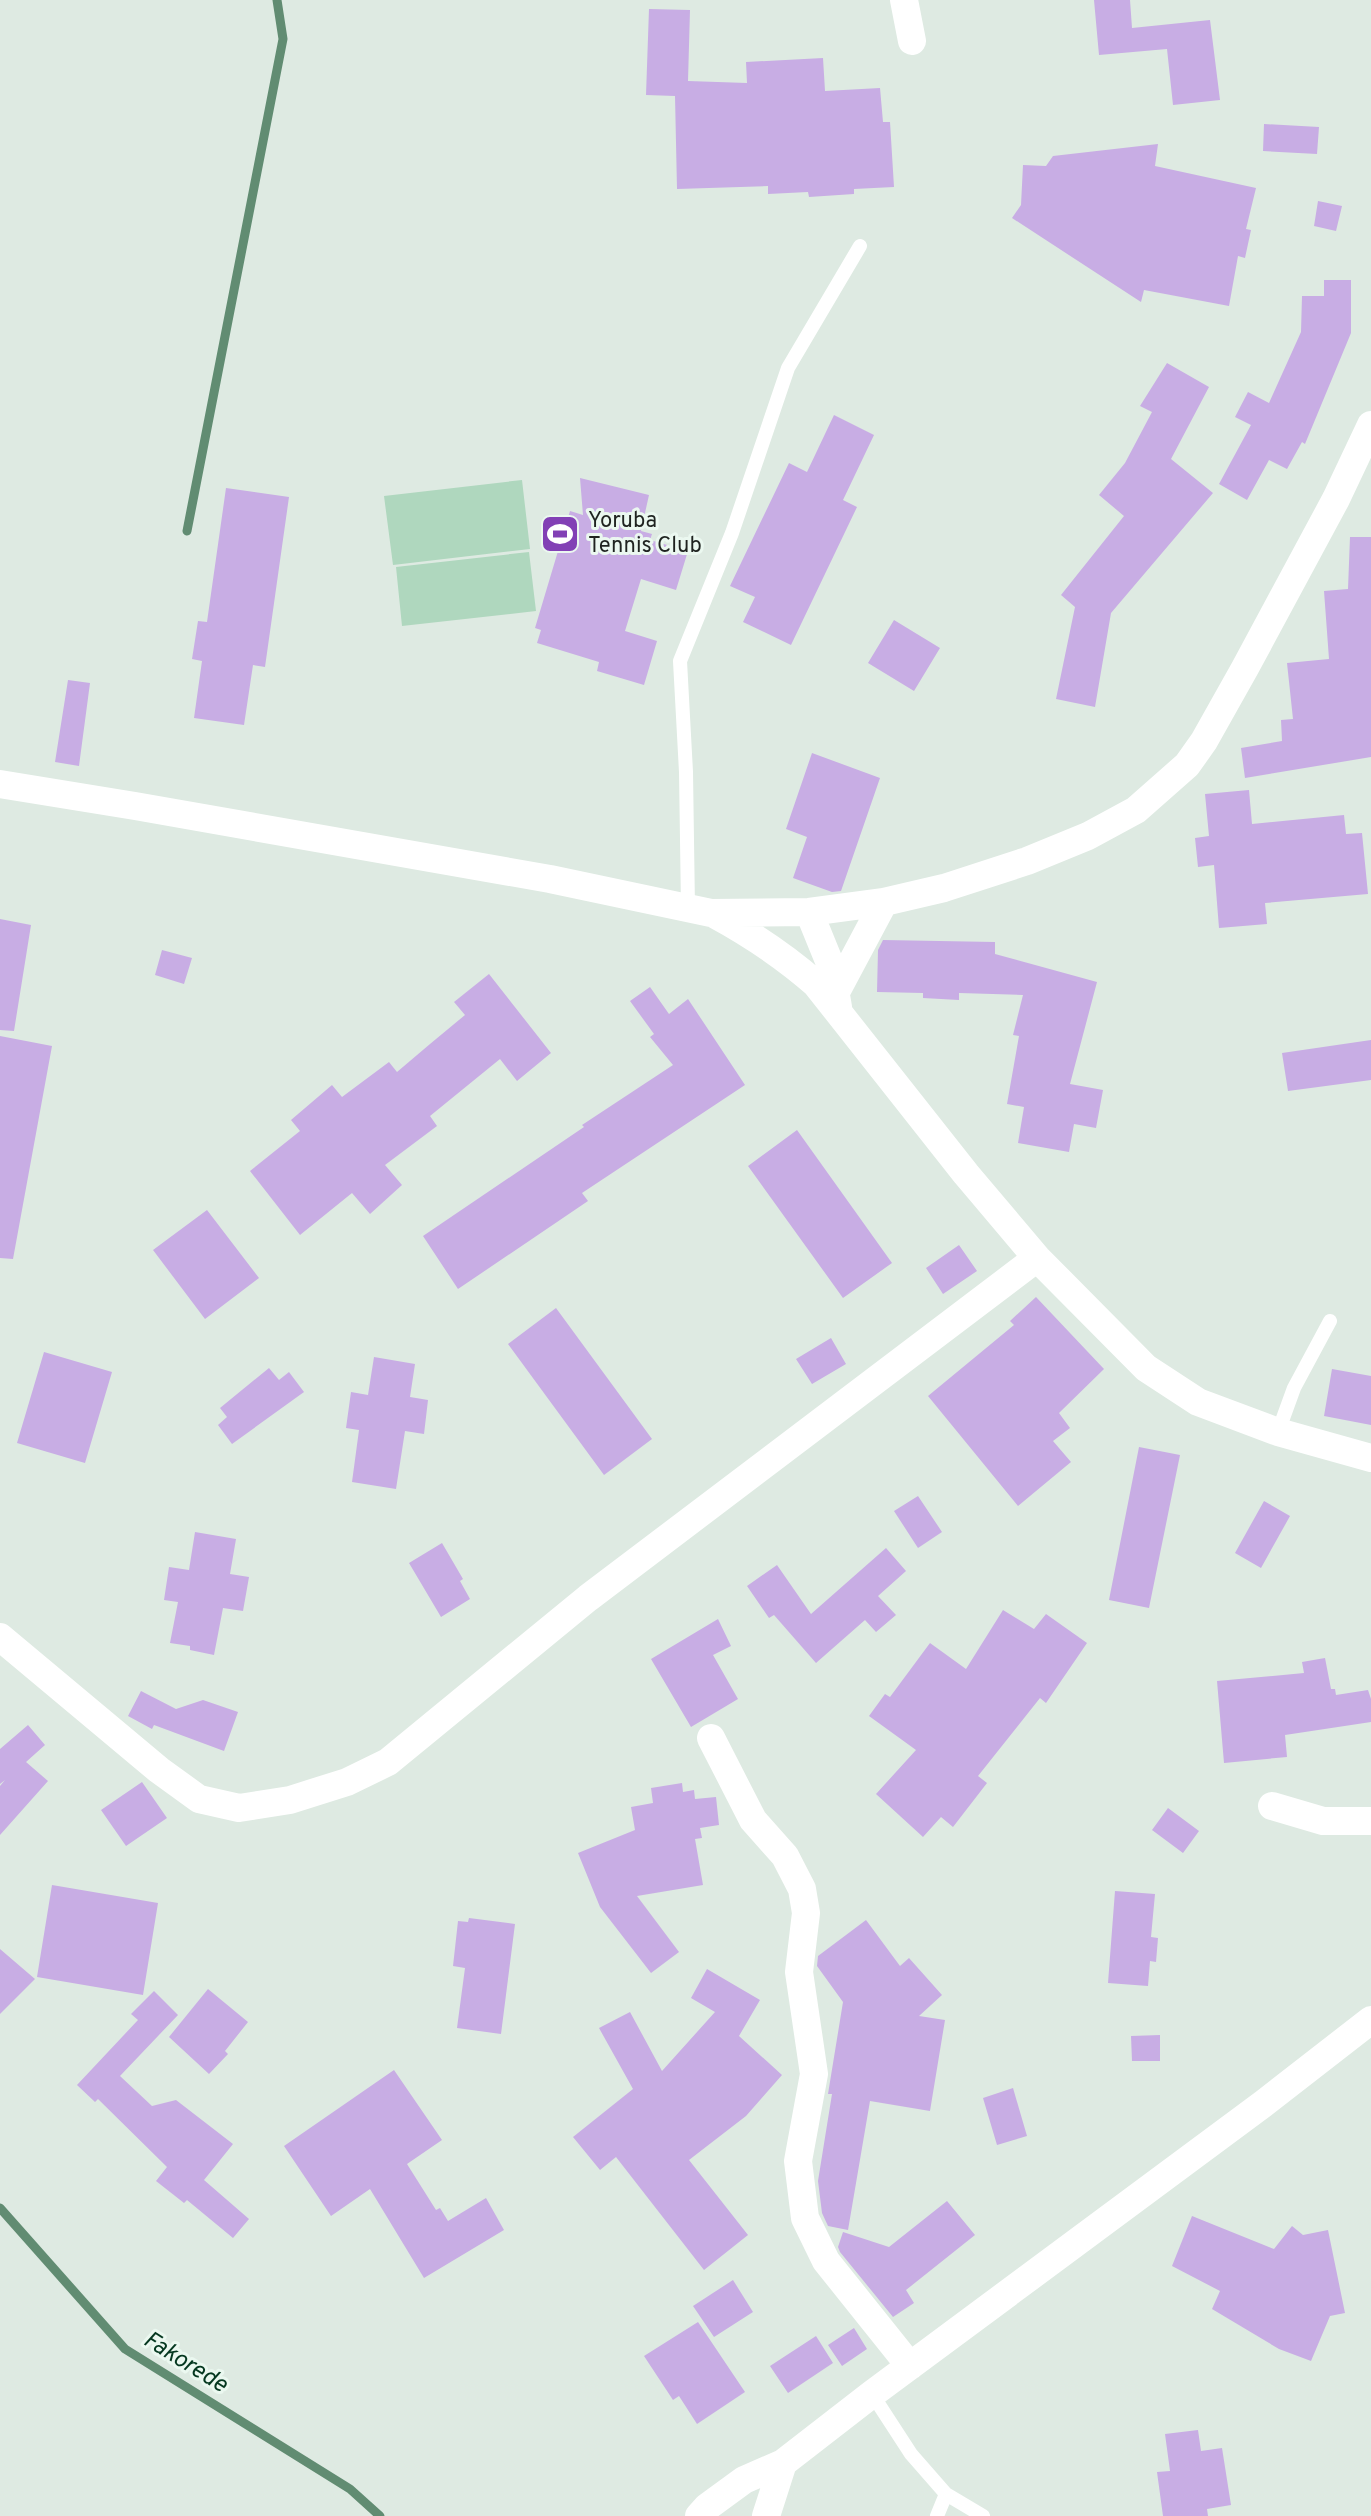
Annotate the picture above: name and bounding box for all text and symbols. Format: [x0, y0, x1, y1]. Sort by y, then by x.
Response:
place label: Yoruba Tennis Club [588, 508, 702, 560]
sports icon: Yoruba Tennis Club [539, 513, 581, 555]
water label: Fakorede [137, 2325, 233, 2401]

